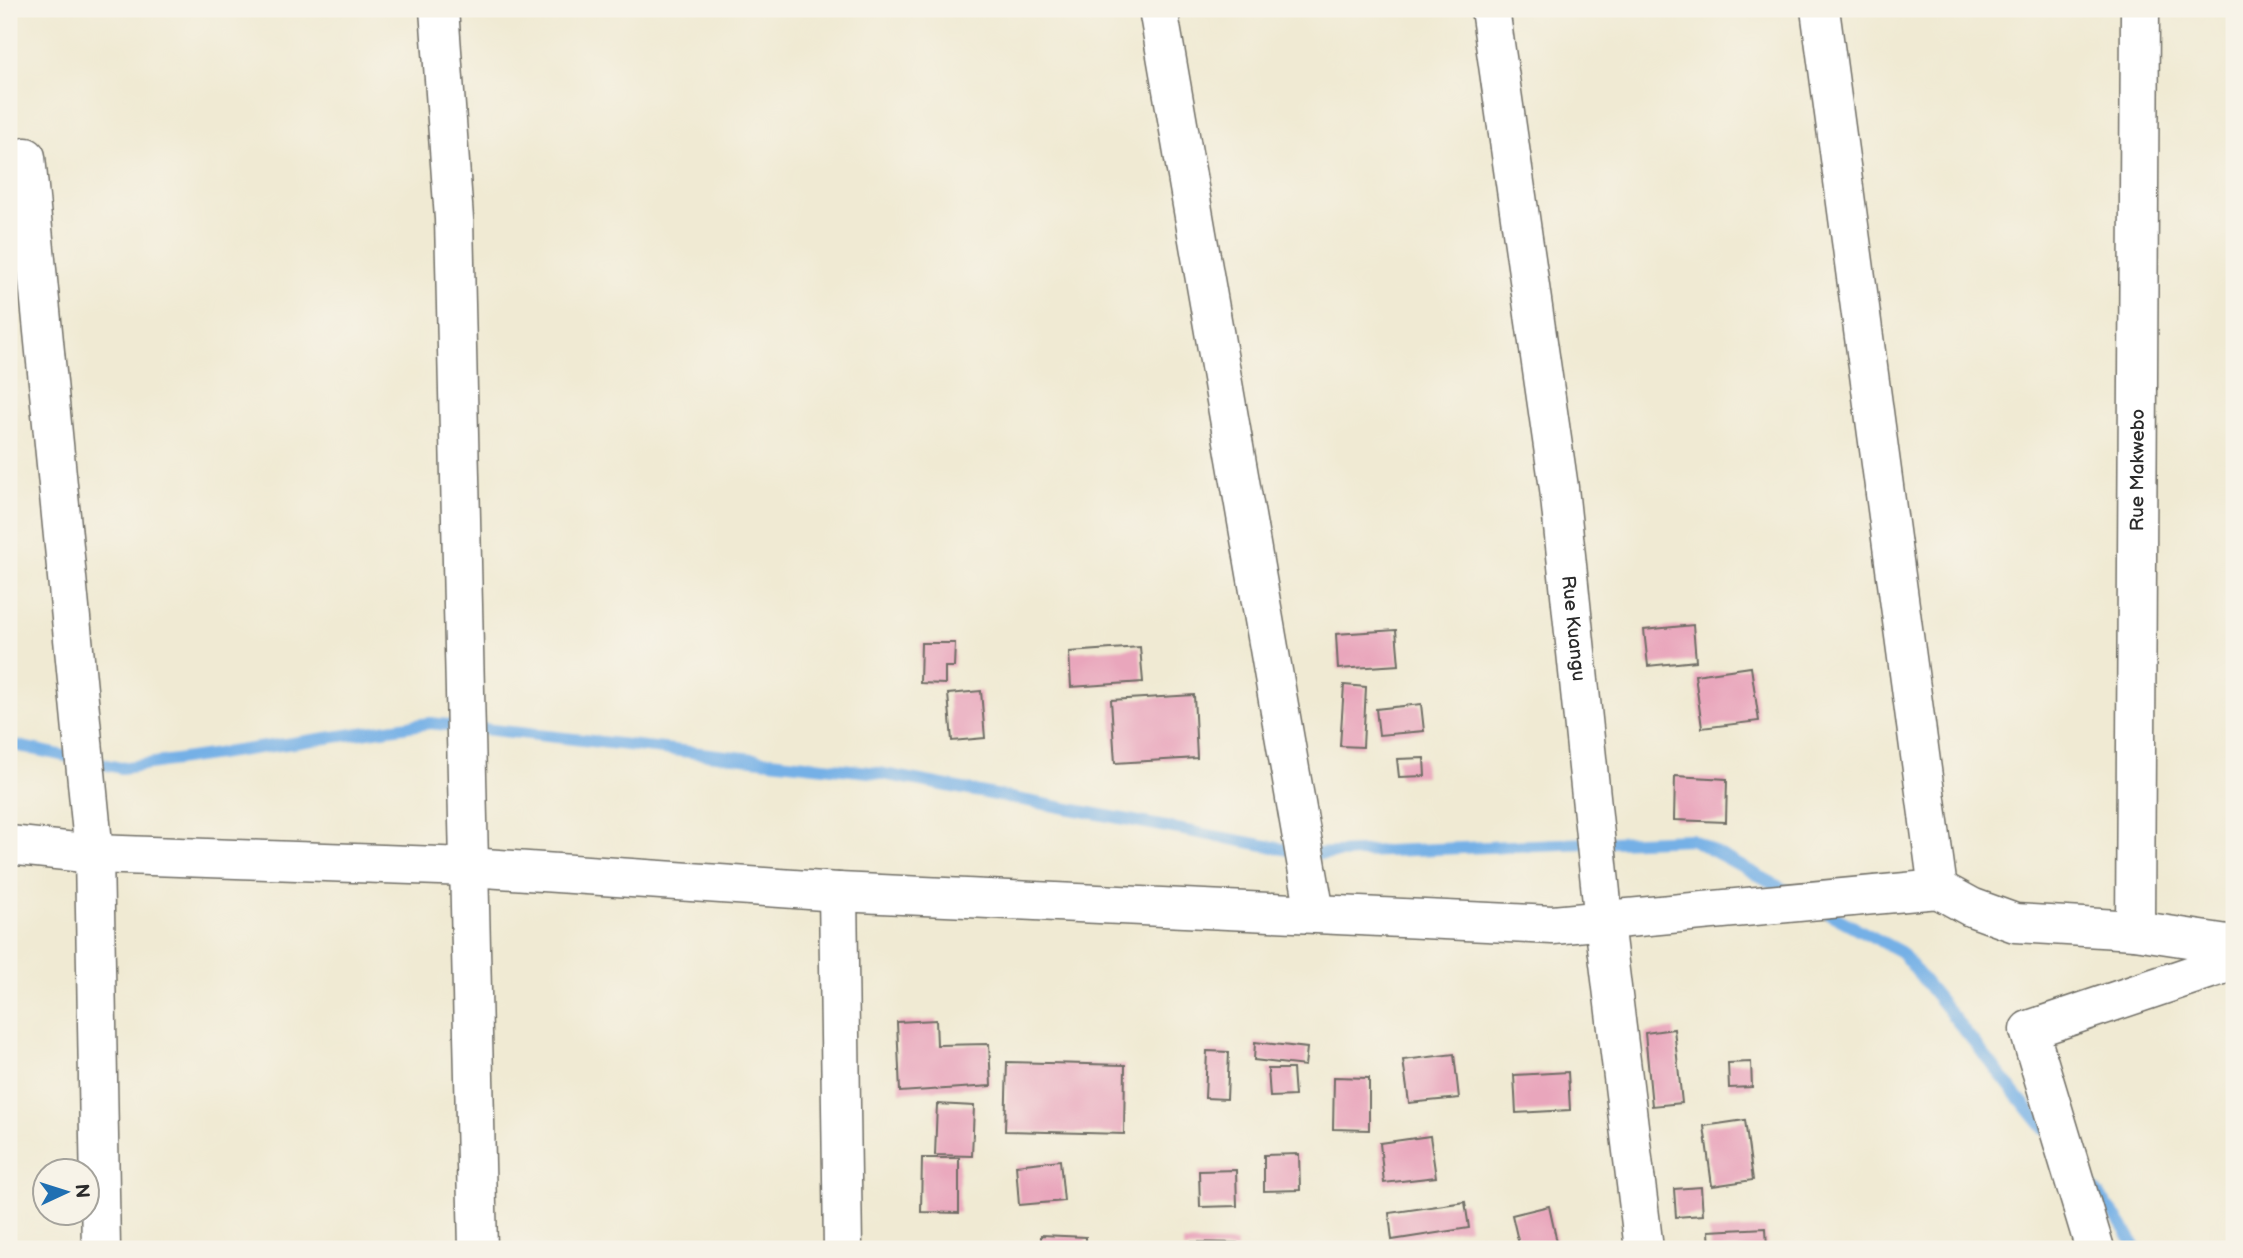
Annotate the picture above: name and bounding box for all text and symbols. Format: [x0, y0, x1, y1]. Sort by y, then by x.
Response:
street label: Rue Makwebo [2126, 409, 2149, 531]
street label: Rue Kuangu [1557, 574, 1590, 682]
north arrow [32, 1156, 102, 1226]
text: N [69, 1183, 93, 1199]

